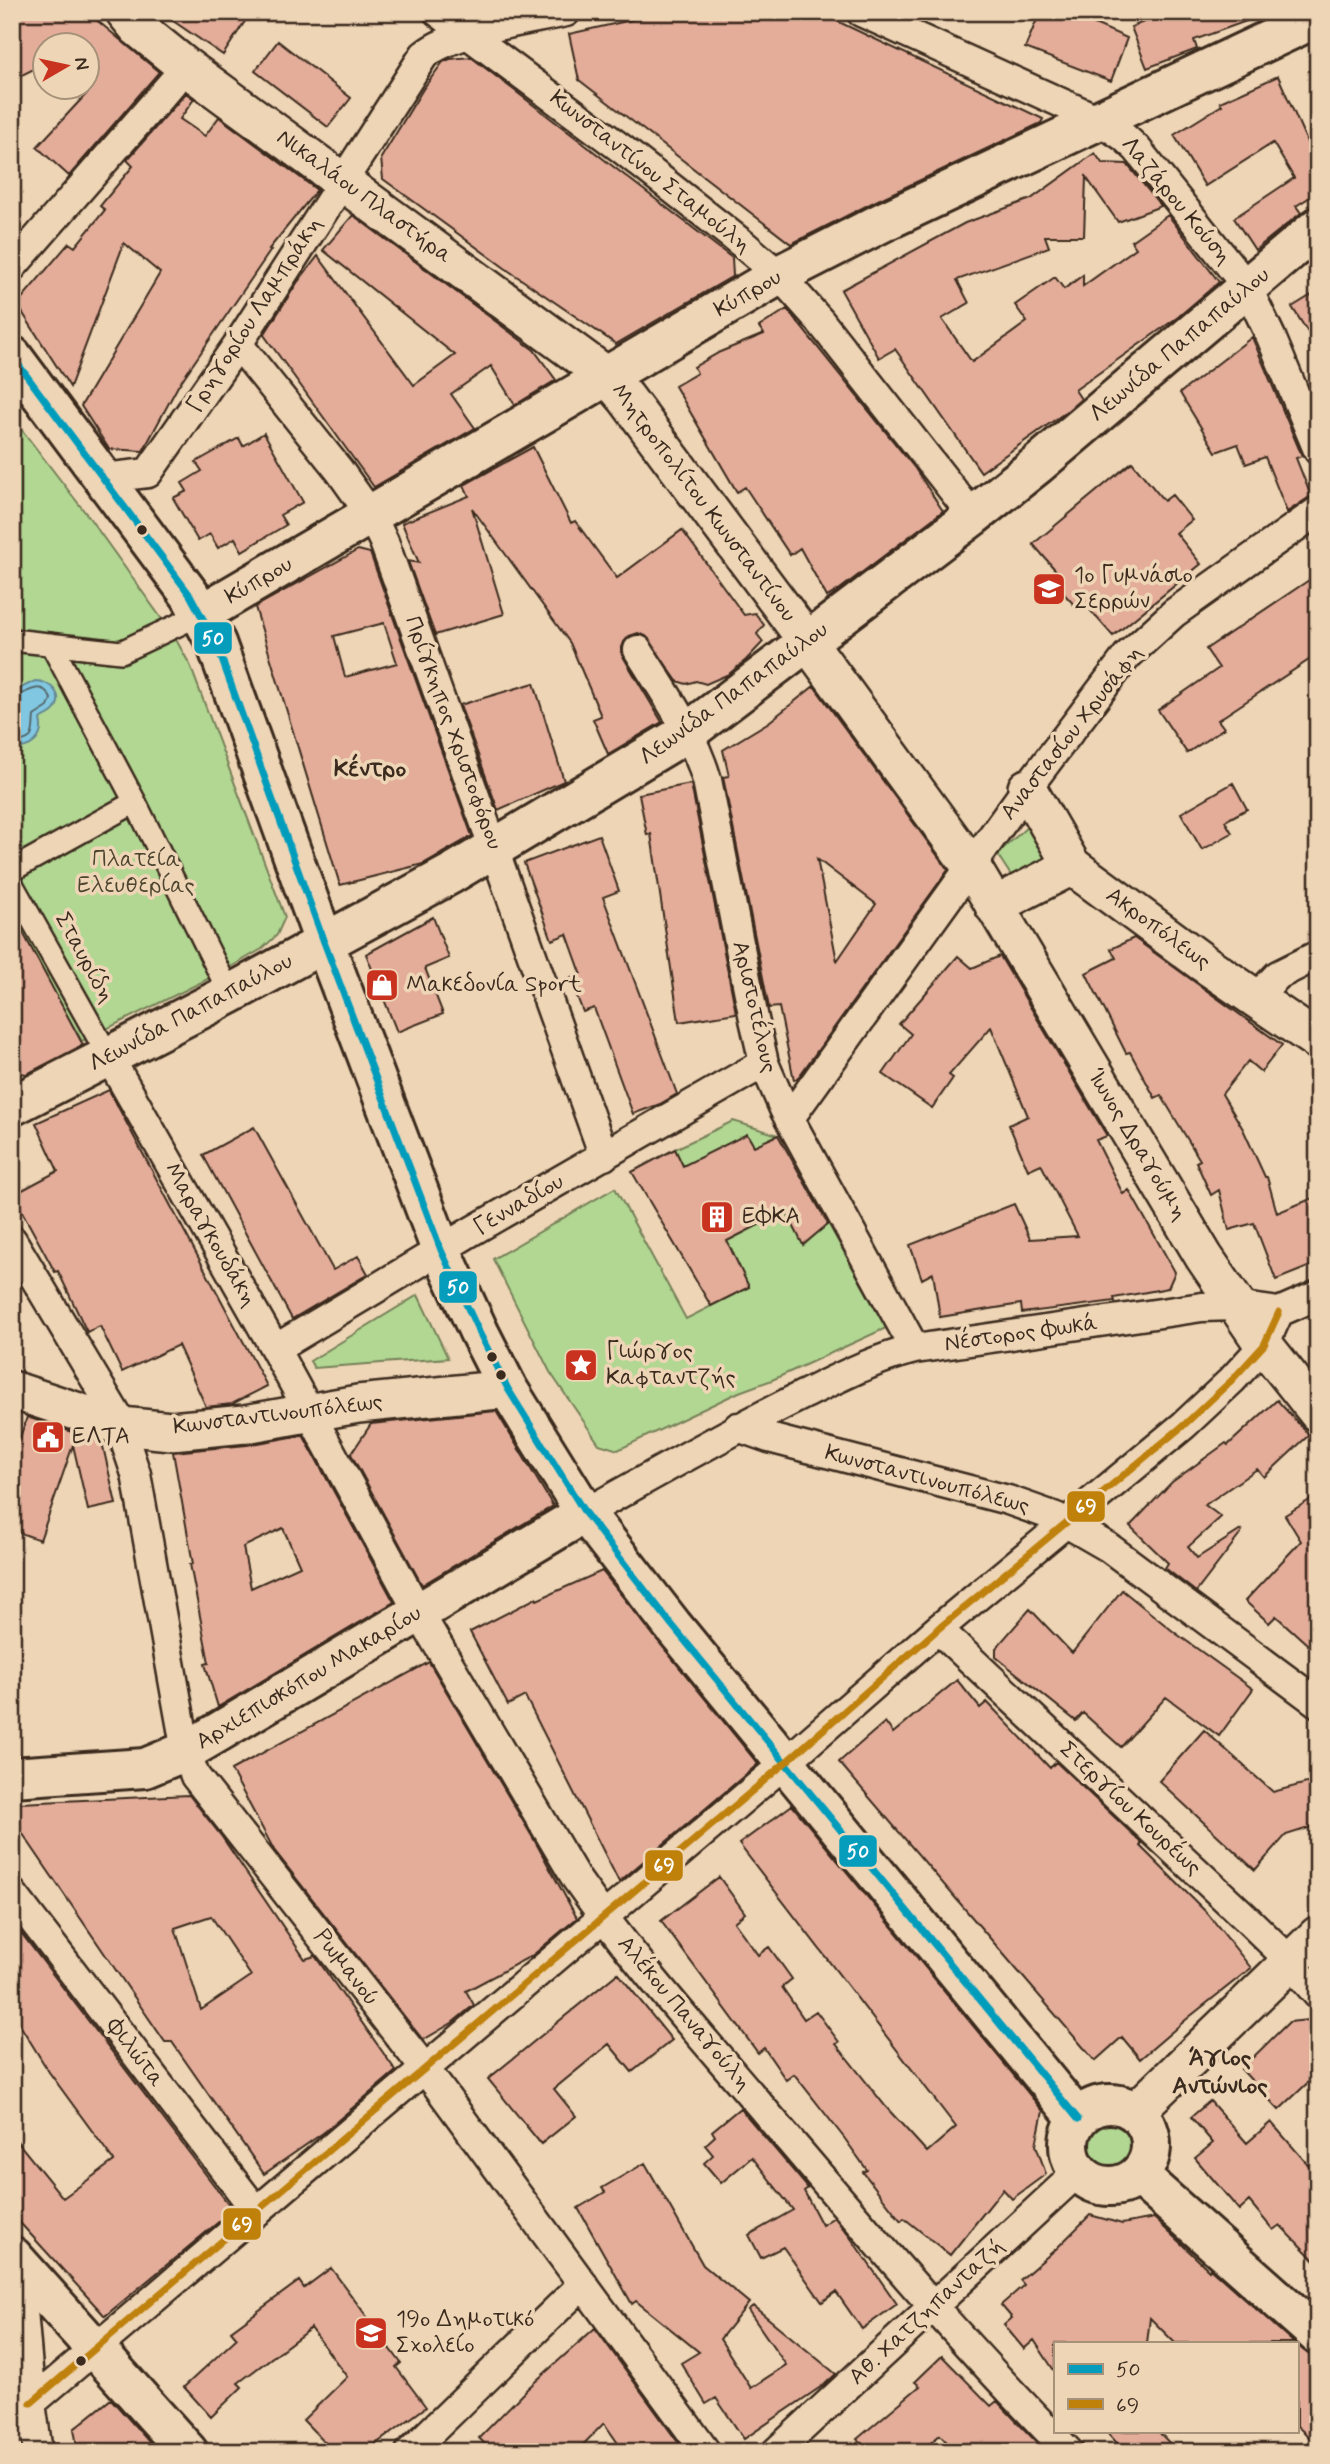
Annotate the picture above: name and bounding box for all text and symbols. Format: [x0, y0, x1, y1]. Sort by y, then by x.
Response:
north arrow [32, 32, 102, 102]
text: N [68, 55, 95, 72]
street label: Κωνσταντίνου Σταμούλη [543, 84, 757, 260]
street label: Νικαλάου Πλαστήρα [270, 123, 458, 271]
street label: Λαζάρου Κούση [1114, 131, 1238, 271]
street label: Γρηγορίου Λαμπράκη [180, 211, 330, 419]
street label: Λεωνίδα Παπαπαύλου [1084, 261, 1276, 429]
street label: Κύπρου [709, 263, 787, 325]
street label: Μητροπολίτου Κωνσταντίνου [603, 378, 803, 628]
unlabelled marker [135, 523, 149, 537]
street label: Κύπρου [220, 550, 298, 612]
place label: 1ο Γυμνάσιο Σερρών [1074, 561, 1193, 617]
school or university icon: 1ο Γυμνάσιο Σερρών [1030, 570, 1068, 608]
street label: Πρίγκηπος Χριστοφόρου [397, 612, 509, 854]
street label: Λεωνίδα Παπαπαύλου [634, 615, 834, 773]
line badge: 50 [193, 621, 233, 655]
text: 50 [202, 627, 224, 652]
street label: Αναστασίου Χρυσάφη [994, 639, 1150, 827]
district label: Κέντρο [334, 753, 407, 785]
park label: Πλατεία Ελευθερίας [77, 845, 195, 901]
street label: Ακροπόλεως [1099, 881, 1217, 977]
street label: Σταυρίδη [47, 907, 121, 1009]
street label: Αριστοτέλους [724, 937, 786, 1076]
street label: Λεωνίδα Παπαπαύλου [84, 947, 298, 1079]
shop icon: Μακεδονία Sport [363, 966, 401, 1004]
place label: Μακεδονία Sport [406, 970, 582, 1000]
street label: Ίωνος Δραγούμη [1080, 1063, 1194, 1227]
street label: Μαραγκουδάκη [157, 1157, 263, 1313]
street label: Γενναδίου [468, 1167, 570, 1243]
building icon: ΕΦΚΑ [698, 1198, 736, 1236]
place label: ΕΦΚΑ [742, 1202, 800, 1232]
line badge: 50 [438, 1270, 478, 1304]
text: 50 [447, 1276, 469, 1301]
street label: Νέστορος Φωκά [942, 1306, 1099, 1360]
place label: Γιώργος Καφταντζής [606, 1337, 736, 1393]
place icon: Γιώργος Καφταντζής [562, 1346, 600, 1384]
unlabelled marker [485, 1350, 499, 1364]
unlabelled marker [494, 1368, 508, 1382]
street label: Κωνσταντινουπόλεως [172, 1387, 384, 1443]
public building icon: ΕΛΤΑ [29, 1418, 67, 1456]
place label: ΕΛΤΑ [72, 1422, 130, 1452]
street label: Κωνσταντινουπόλεως [821, 1438, 1033, 1522]
line badge: 69 [1066, 1490, 1106, 1523]
text: 69 [1075, 1495, 1097, 1520]
street label: Αρχιεπισκόπου Μακαρίου [191, 1599, 427, 1757]
street label: Στεργίου Κουρέως [1052, 1734, 1209, 1883]
line badge: 50 [838, 1834, 878, 1868]
text: 50 [847, 1840, 869, 1865]
line badge: 69 [644, 1849, 684, 1882]
text: 69 [653, 1854, 675, 1879]
street label: Ρωμανού [307, 1923, 385, 2013]
street label: Αλέκου Παναγούλη [610, 1929, 760, 2098]
street label: Φιλώτα [99, 2012, 171, 2094]
district label: Άγιος Αντώνιος [1172, 2043, 1268, 2102]
line badge: 69 [222, 2207, 262, 2241]
text: 69 [231, 2213, 253, 2238]
street label: Αθ. Χατζηπανταζή [843, 2232, 1011, 2392]
place label: 19ο Δημοτικό Σχολείο [396, 2305, 534, 2361]
school or university icon: 19ο Δημοτικό Σχολείο [352, 2314, 390, 2352]
legend [1054, 2342, 1298, 2432]
unlabelled marker [74, 2354, 88, 2368]
text: 50 [1116, 2356, 1141, 2384]
text: 69 [1116, 2392, 1139, 2420]

